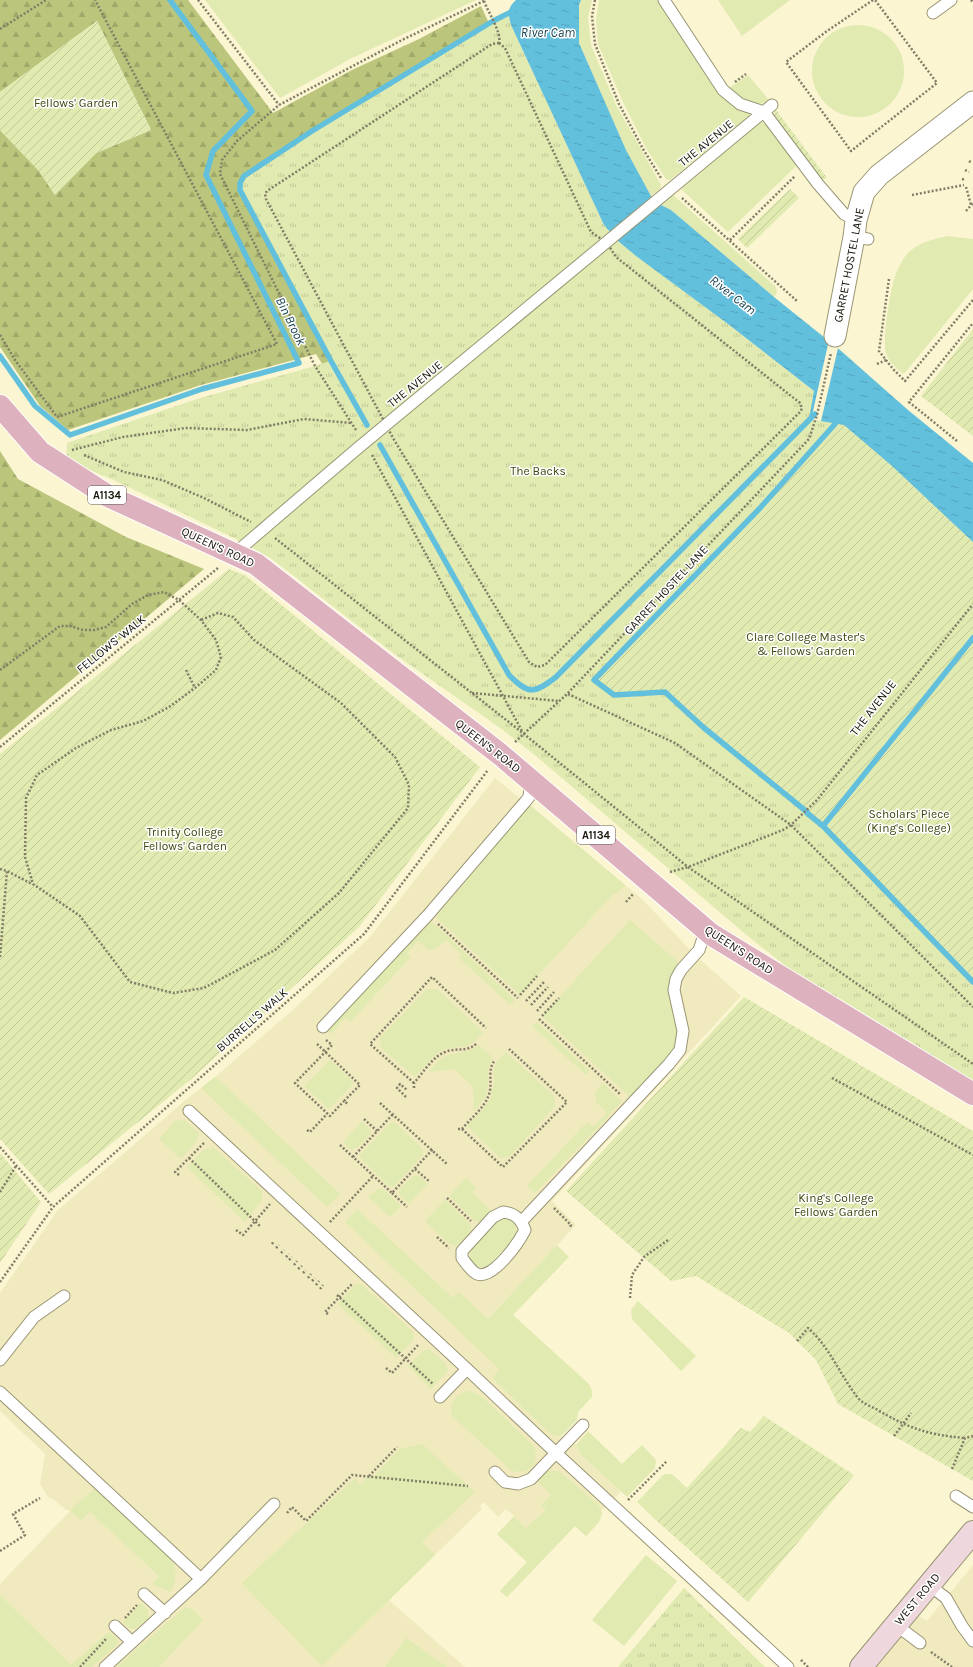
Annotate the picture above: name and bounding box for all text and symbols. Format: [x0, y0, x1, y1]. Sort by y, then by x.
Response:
water label: River Cam [521, 25, 575, 40]
park label: Fellows' Garden [34, 96, 118, 110]
street label: THE AVENUE [676, 117, 736, 169]
street label: GARRET HOSTEL LANE [831, 206, 867, 324]
water label: River Cam [707, 272, 759, 318]
water label: Bin Brook [273, 294, 309, 348]
street label: THE AVENUE [385, 358, 445, 410]
park label: The Backs [510, 464, 566, 478]
road number: A1134 [88, 486, 126, 504]
street label: QUEEN'S ROAD [179, 524, 257, 570]
street label: GARRET HOSTEL LANE [621, 543, 711, 637]
street label: FELLOWS' WALK [74, 611, 149, 676]
park label: Clare College Master's & Fellows' Garden [746, 630, 866, 658]
street label: THE AVENUE [847, 678, 899, 738]
street label: QUEEN'S ROAD [453, 716, 523, 776]
park label: Scholars' Piece (King's College) [867, 807, 951, 835]
park label: Trinity College Fellows' Garden [143, 825, 227, 853]
road number: A1134 [577, 826, 615, 844]
street label: QUEEN'S ROAD [702, 923, 776, 977]
street label: BURRELL'S WALK [214, 985, 291, 1055]
park label: King's College Fellows' Garden [794, 1191, 878, 1219]
street label: WEST ROAD [891, 1570, 943, 1628]

